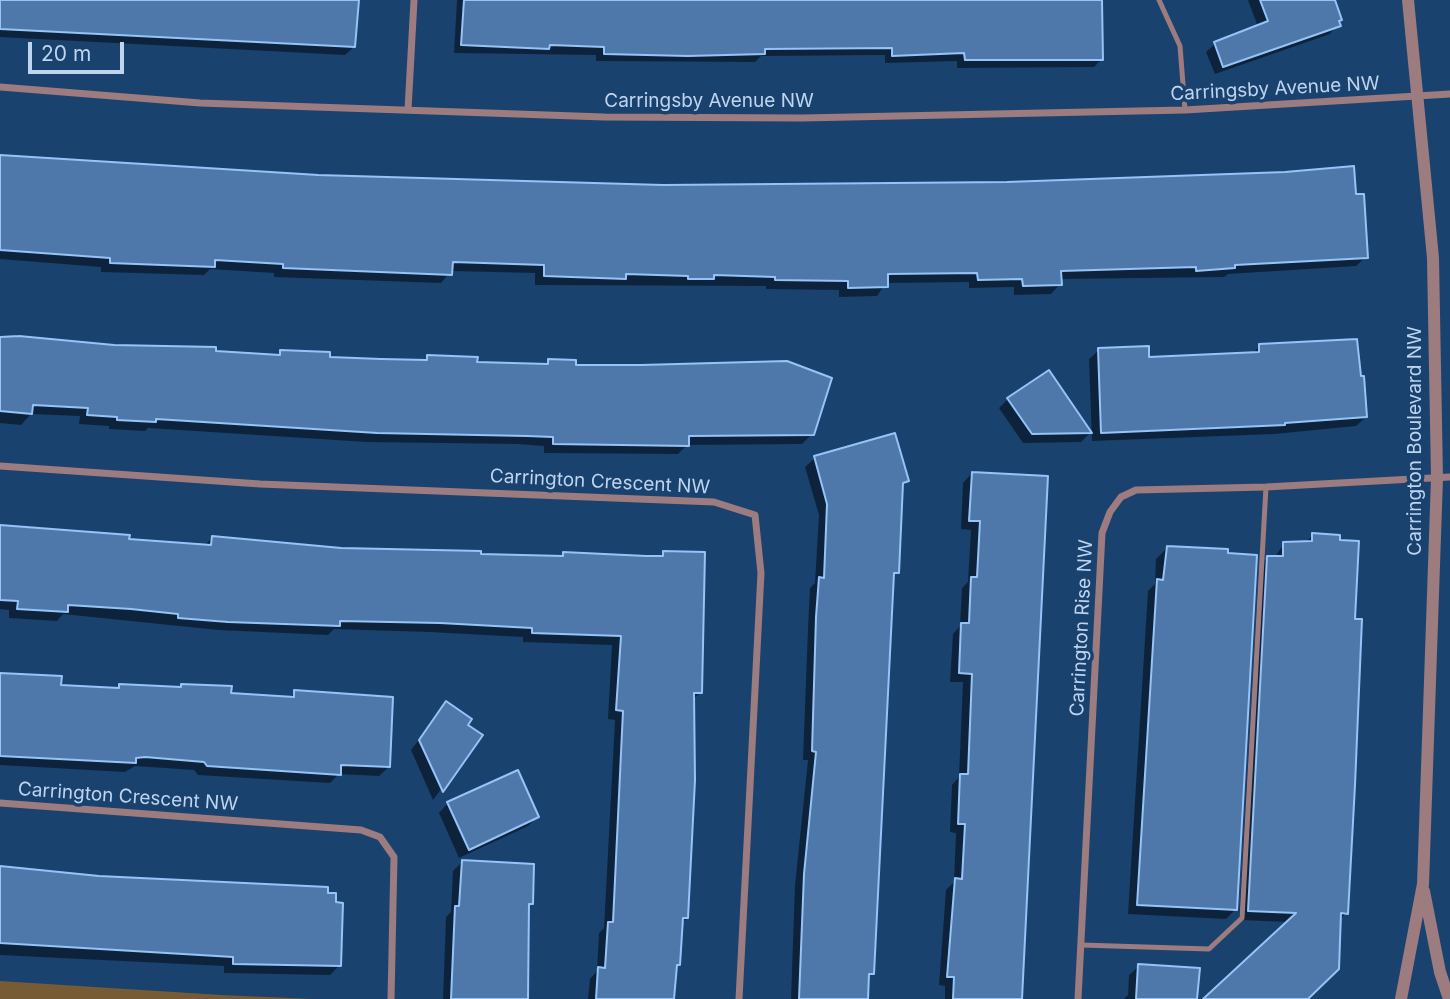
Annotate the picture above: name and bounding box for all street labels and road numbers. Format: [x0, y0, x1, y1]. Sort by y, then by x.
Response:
street label: Carringsby Avenue NW [1170, 72, 1380, 106]
street label: Carringsby Avenue NW [604, 90, 814, 112]
street label: Carrington Boulevard NW [1404, 326, 1426, 556]
street label: Carrington Crescent NW [489, 465, 711, 499]
street label: Carrington Rise NW [1066, 539, 1098, 717]
street label: Carrington Crescent NW [17, 778, 239, 816]

